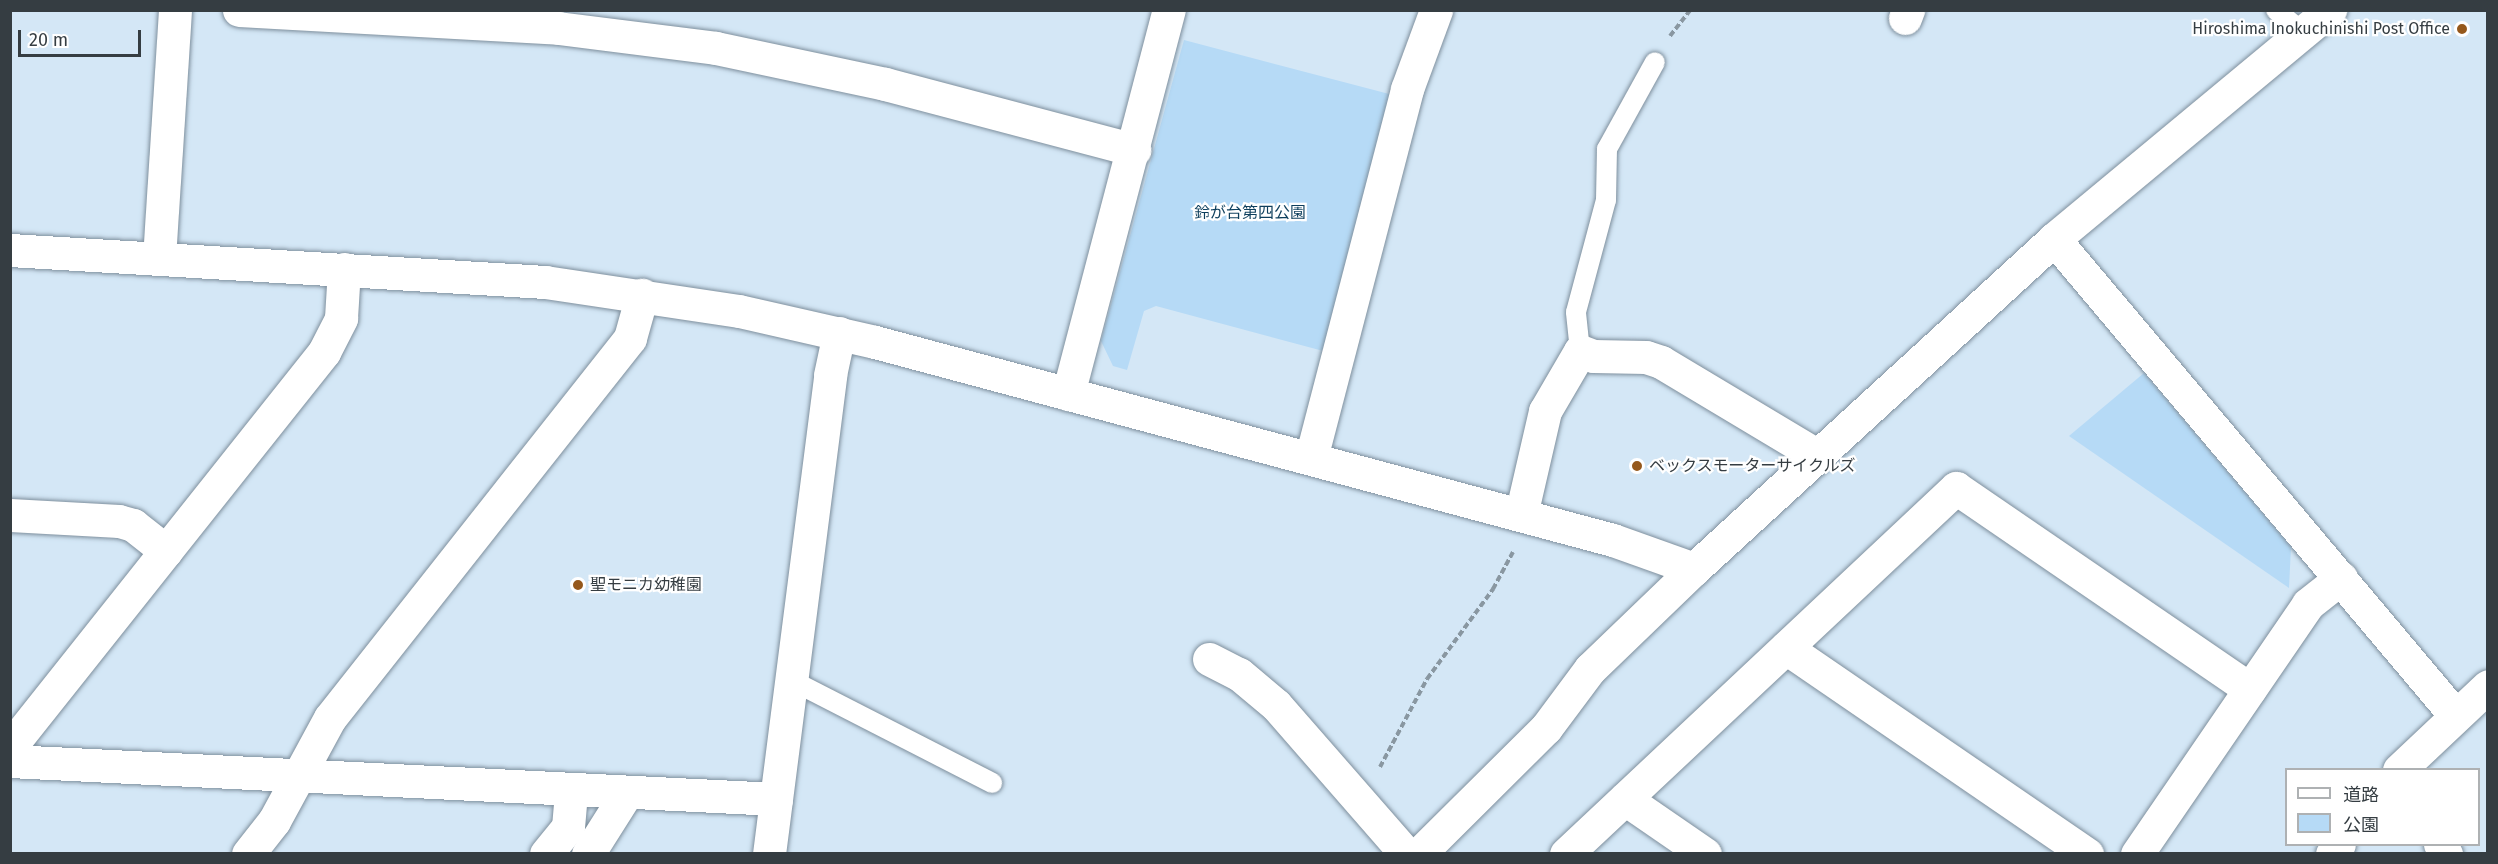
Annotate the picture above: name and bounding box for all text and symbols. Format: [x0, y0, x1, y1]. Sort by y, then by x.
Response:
scale bar [21, 18, 144, 56]
place label: Hiroshima Inokuchinishi Post Office [2192, 19, 2450, 39]
marker: Hiroshima Inokuchinishi Post Office [2455, 22, 2469, 36]
text: 20 m [29, 29, 68, 51]
park label: 鈴が台第四公園 [1194, 203, 1306, 223]
place label: ベックスモーターサイクルズ [1649, 456, 1857, 476]
marker: ベックスモーターサイクルズ [1630, 459, 1644, 473]
place label: 聖モニカ幼稚園 [590, 575, 702, 595]
marker: 聖モニカ幼稚園 [571, 578, 585, 592]
legend [2285, 768, 2480, 846]
text: 道路 [2343, 784, 2379, 806]
text: 公園 [2343, 814, 2379, 836]

